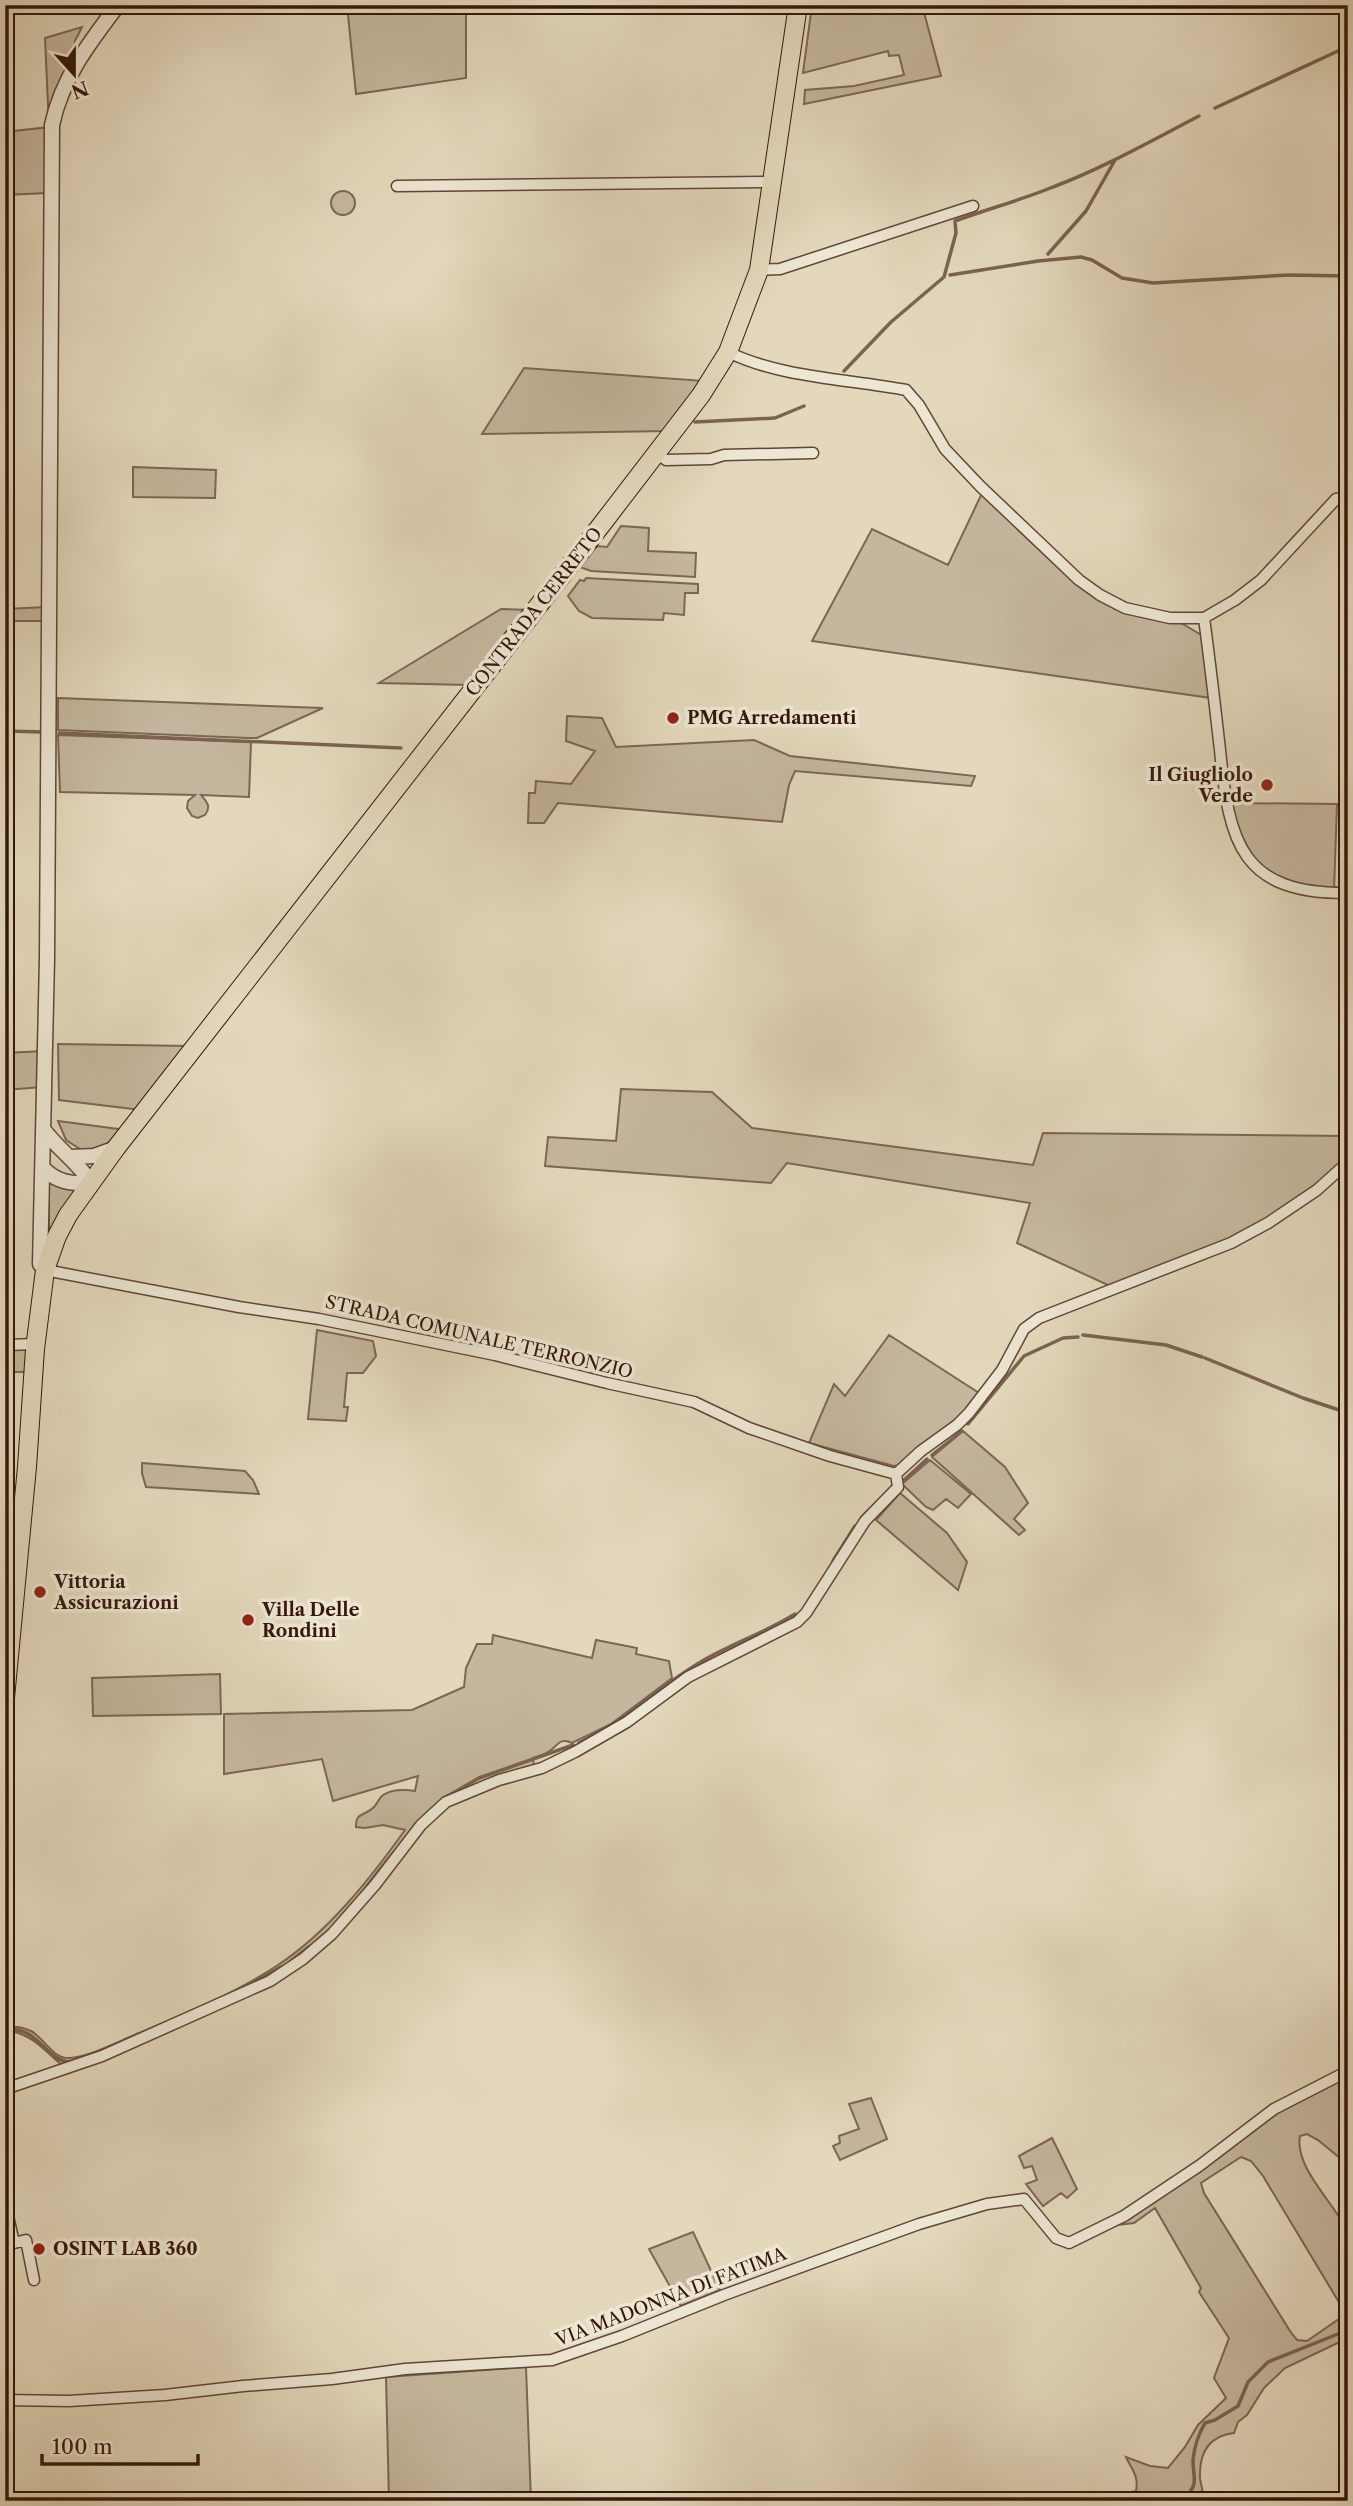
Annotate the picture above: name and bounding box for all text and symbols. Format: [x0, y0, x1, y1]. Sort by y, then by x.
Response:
north arrow [38, 38, 108, 108]
text: N [68, 76, 92, 103]
street label: CONTRADA CERRETO [461, 523, 607, 701]
place label: PMG Arredamenti [687, 707, 857, 729]
marker: PMG Arredamenti [665, 710, 681, 726]
place label: Il Giugliolo Verde [1149, 764, 1253, 807]
marker: Il Giugliolo Verde [1259, 777, 1275, 793]
street label: STRADA COMUNALE TERRONZIO [323, 1291, 635, 1383]
place label: Vittoria Assicurazioni [53, 1571, 179, 1614]
marker: Vittoria Assicurazioni [32, 1584, 48, 1600]
place label: Villa Delle Rondini [261, 1599, 360, 1642]
marker: Villa Delle Rondini [240, 1612, 256, 1628]
place label: OSINT LAB 360 [53, 2238, 198, 2260]
marker: OSINT LAB 360 [31, 2241, 47, 2257]
street label: VIA MADONNA DI FATIMA [551, 2242, 790, 2352]
scale bar [42, 2422, 198, 2466]
text: 100 m [52, 2434, 113, 2459]

